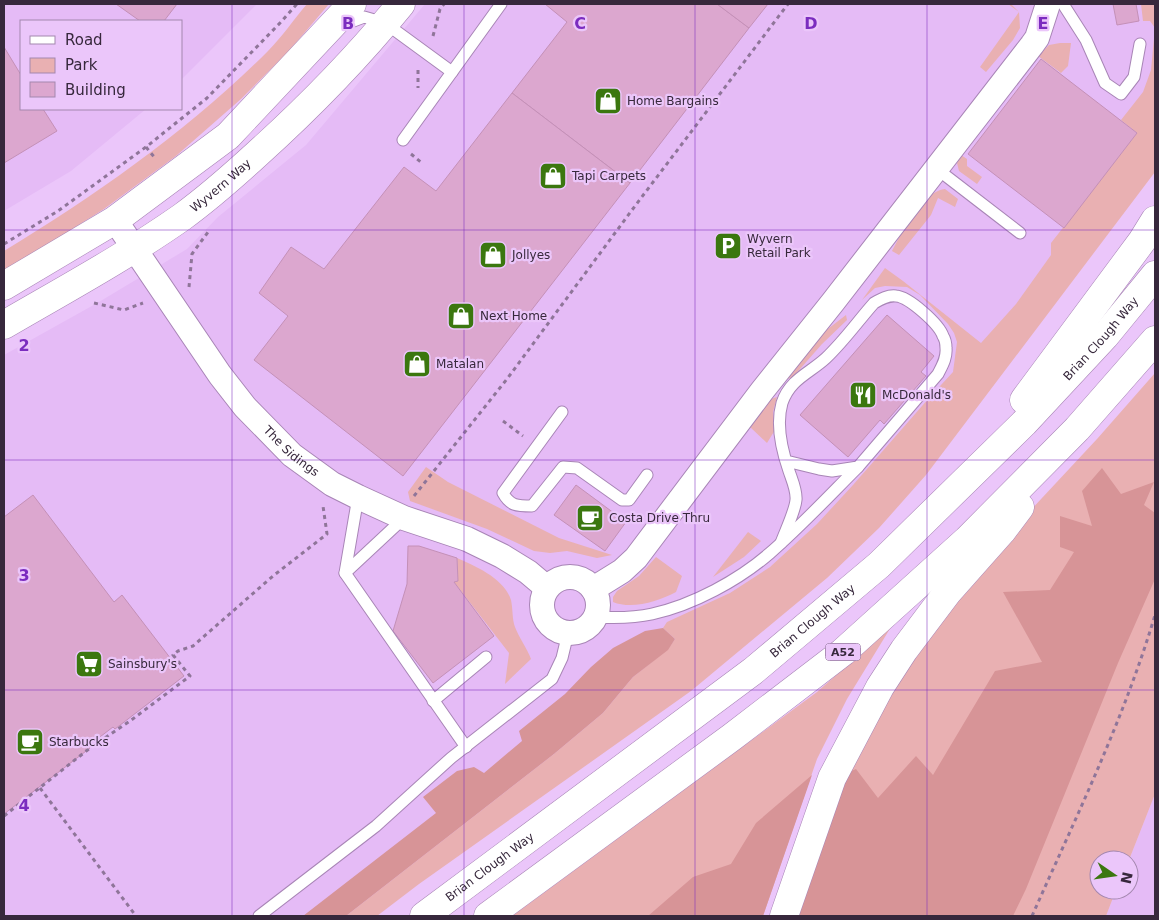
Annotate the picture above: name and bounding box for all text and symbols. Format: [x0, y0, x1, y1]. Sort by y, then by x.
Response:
text: B [342, 14, 354, 33]
text: C [574, 14, 586, 33]
text: D [804, 14, 818, 33]
text: E [1038, 14, 1048, 33]
legend [20, 20, 182, 110]
text: Road [65, 31, 103, 49]
text: Park [65, 56, 98, 74]
text: Building [65, 81, 126, 99]
shop icon: Home Bargains [593, 86, 623, 116]
place label: Home Bargains [627, 94, 719, 108]
street label: Wyvern Way [187, 156, 254, 215]
shop icon: Tapi Carpets [538, 161, 568, 191]
place label: Tapi Carpets [571, 169, 646, 183]
parking icon: Wyvern Retail Park [713, 231, 743, 261]
place label: Wyvern Retail Park [747, 232, 811, 260]
shop icon: Jollyes [478, 240, 508, 270]
place label: Jollyes [511, 248, 550, 262]
street label: Brian Clough Way [1060, 294, 1141, 383]
shop icon: Next Home [446, 301, 476, 331]
place label: Next Home [480, 309, 547, 323]
text: 2 [18, 336, 30, 355]
shop icon: Matalan [402, 349, 432, 379]
place label: Matalan [436, 357, 484, 371]
restaurant icon: McDonald's [848, 380, 878, 410]
place label: McDonald's [882, 388, 951, 402]
street label: The Sidings [260, 422, 322, 479]
cafe icon: Costa Drive Thru [575, 503, 605, 533]
place label: Costa Drive Thru [609, 511, 710, 525]
text: 3 [18, 566, 30, 585]
street label: Brian Clough Way [767, 581, 858, 661]
road number: A52 [826, 644, 860, 660]
supermarket icon: Sainsbury's [74, 649, 104, 679]
place label: Sainsbury's [108, 657, 177, 671]
cafe icon: Starbucks [15, 727, 45, 757]
place label: Starbucks [49, 735, 109, 749]
text: 4 [18, 796, 30, 815]
street label: Brian Clough Way [443, 830, 537, 904]
north arrow [1089, 850, 1139, 900]
text: N [1118, 870, 1136, 885]

